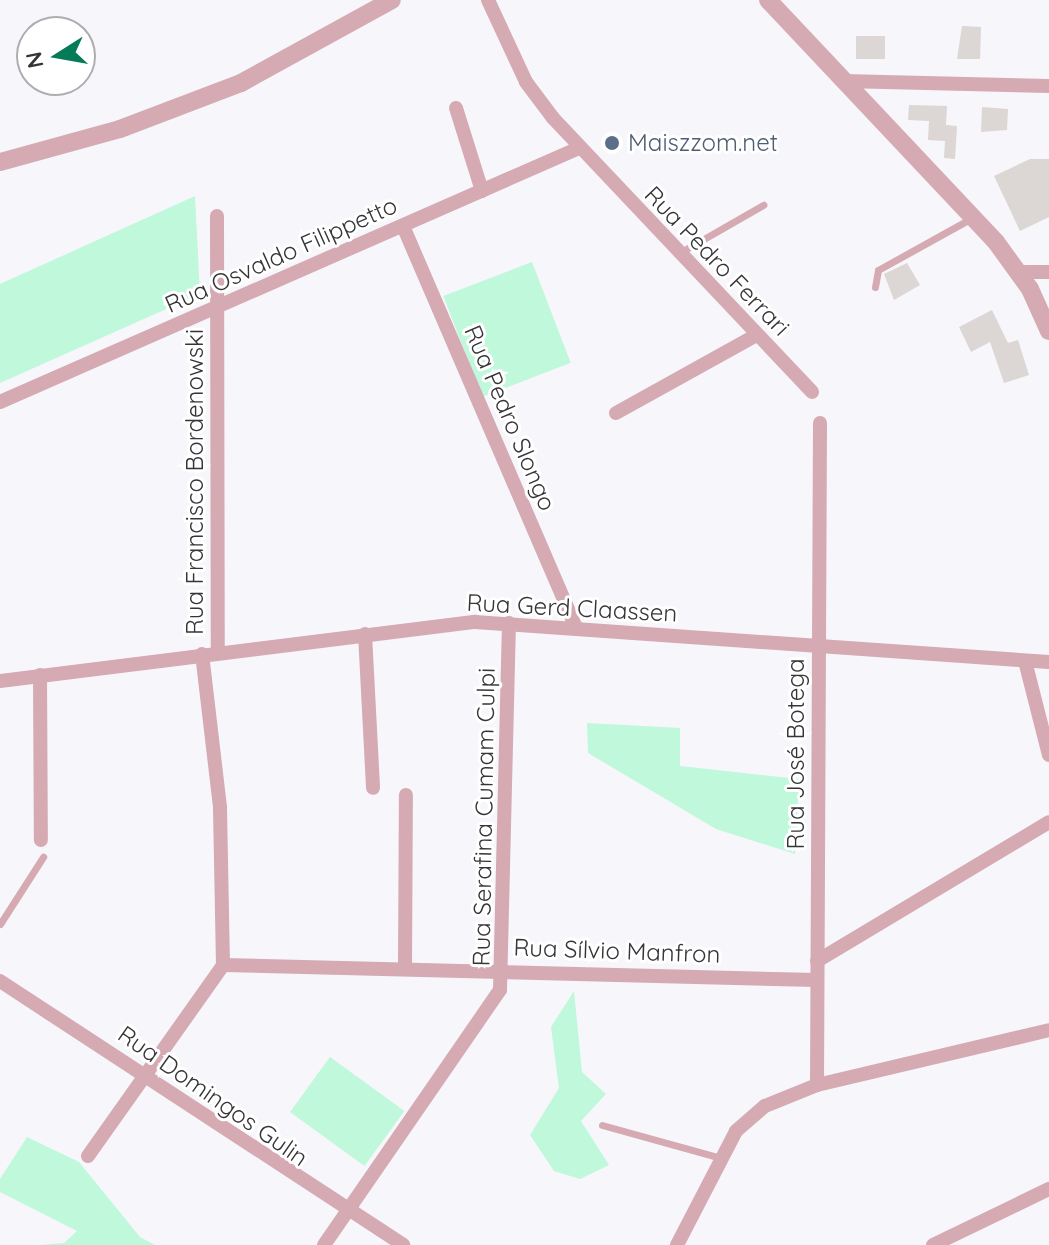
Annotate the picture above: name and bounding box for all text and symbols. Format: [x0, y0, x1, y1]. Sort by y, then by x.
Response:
north arrow [16, 16, 96, 96]
text: N [19, 50, 50, 71]
place label: Maiszzom.net [628, 129, 778, 157]
marker: Maiszzom.net [603, 134, 621, 152]
street label: Rua Pedro Ferrari [638, 180, 796, 342]
street label: Rua Osvaldo Filippetto [161, 191, 401, 319]
street label: Rua Pedro Slongo [458, 321, 562, 515]
street label: Rua Francisco Bordenowski [181, 329, 209, 635]
street label: Rua Gerd Claassen [466, 588, 678, 628]
street label: Rua José Botega [782, 658, 810, 850]
street label: Rua Serafina Cumam Culpi [467, 667, 501, 967]
street label: Rua Sílvio Manfron [513, 933, 721, 969]
street label: Rua Domingos Gulin [113, 1020, 313, 1172]

